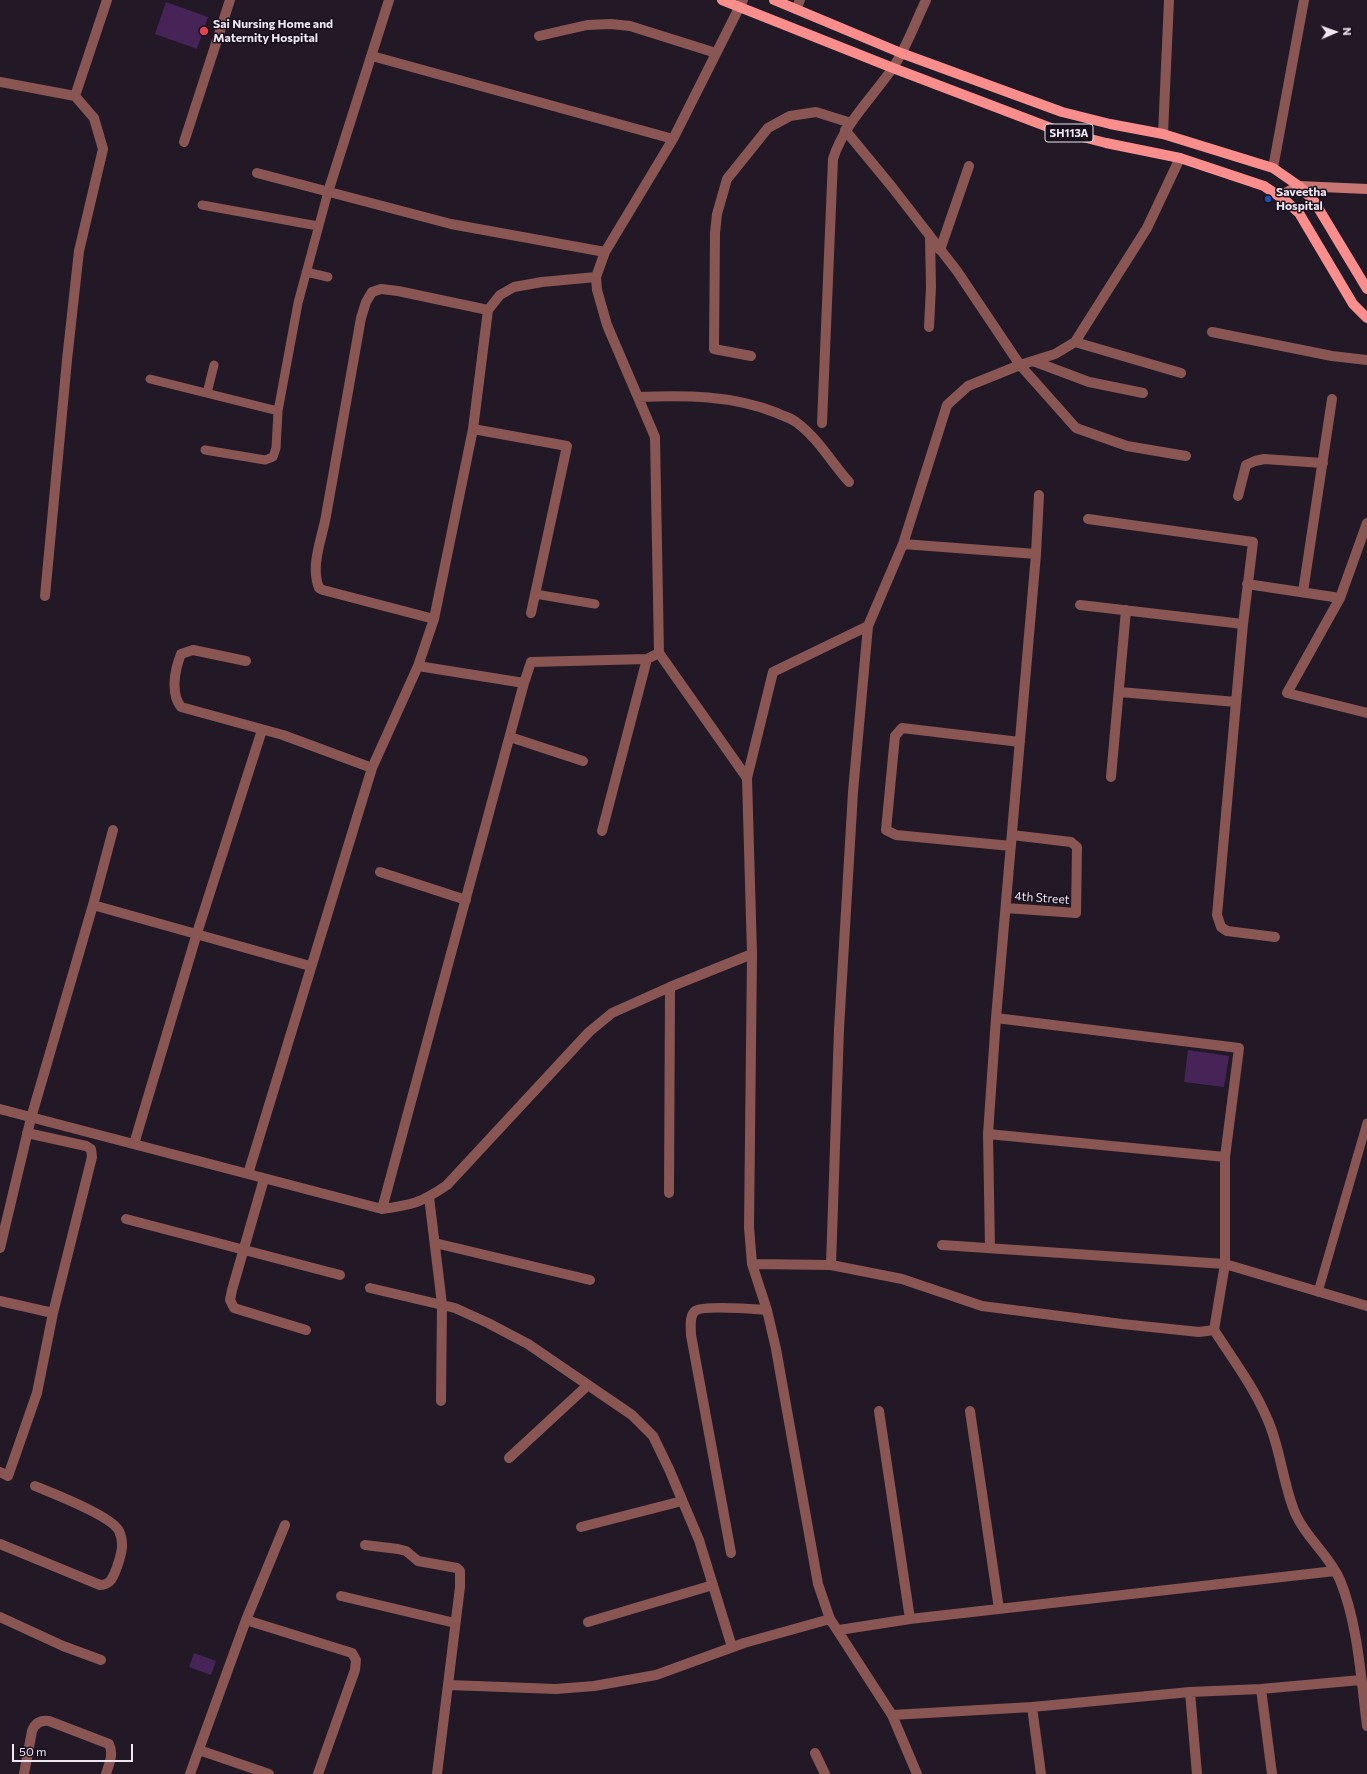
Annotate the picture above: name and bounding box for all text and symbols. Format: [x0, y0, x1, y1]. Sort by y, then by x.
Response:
north arrow [1315, 12, 1355, 52]
place label: Sai Nursing Home and Maternity Hospital [213, 17, 333, 45]
marker: Sai Nursing Home and Maternity Hospital [198, 25, 210, 37]
text: N [1341, 27, 1354, 36]
road number: SH113A [1045, 124, 1093, 142]
place label: Saveetha Hospital [1276, 185, 1327, 213]
marker: Saveetha Hospital [1263, 194, 1273, 204]
street label: 4th Street [1014, 889, 1070, 907]
scale bar [14, 1736, 135, 1762]
text: 50 m [19, 1744, 47, 1758]

